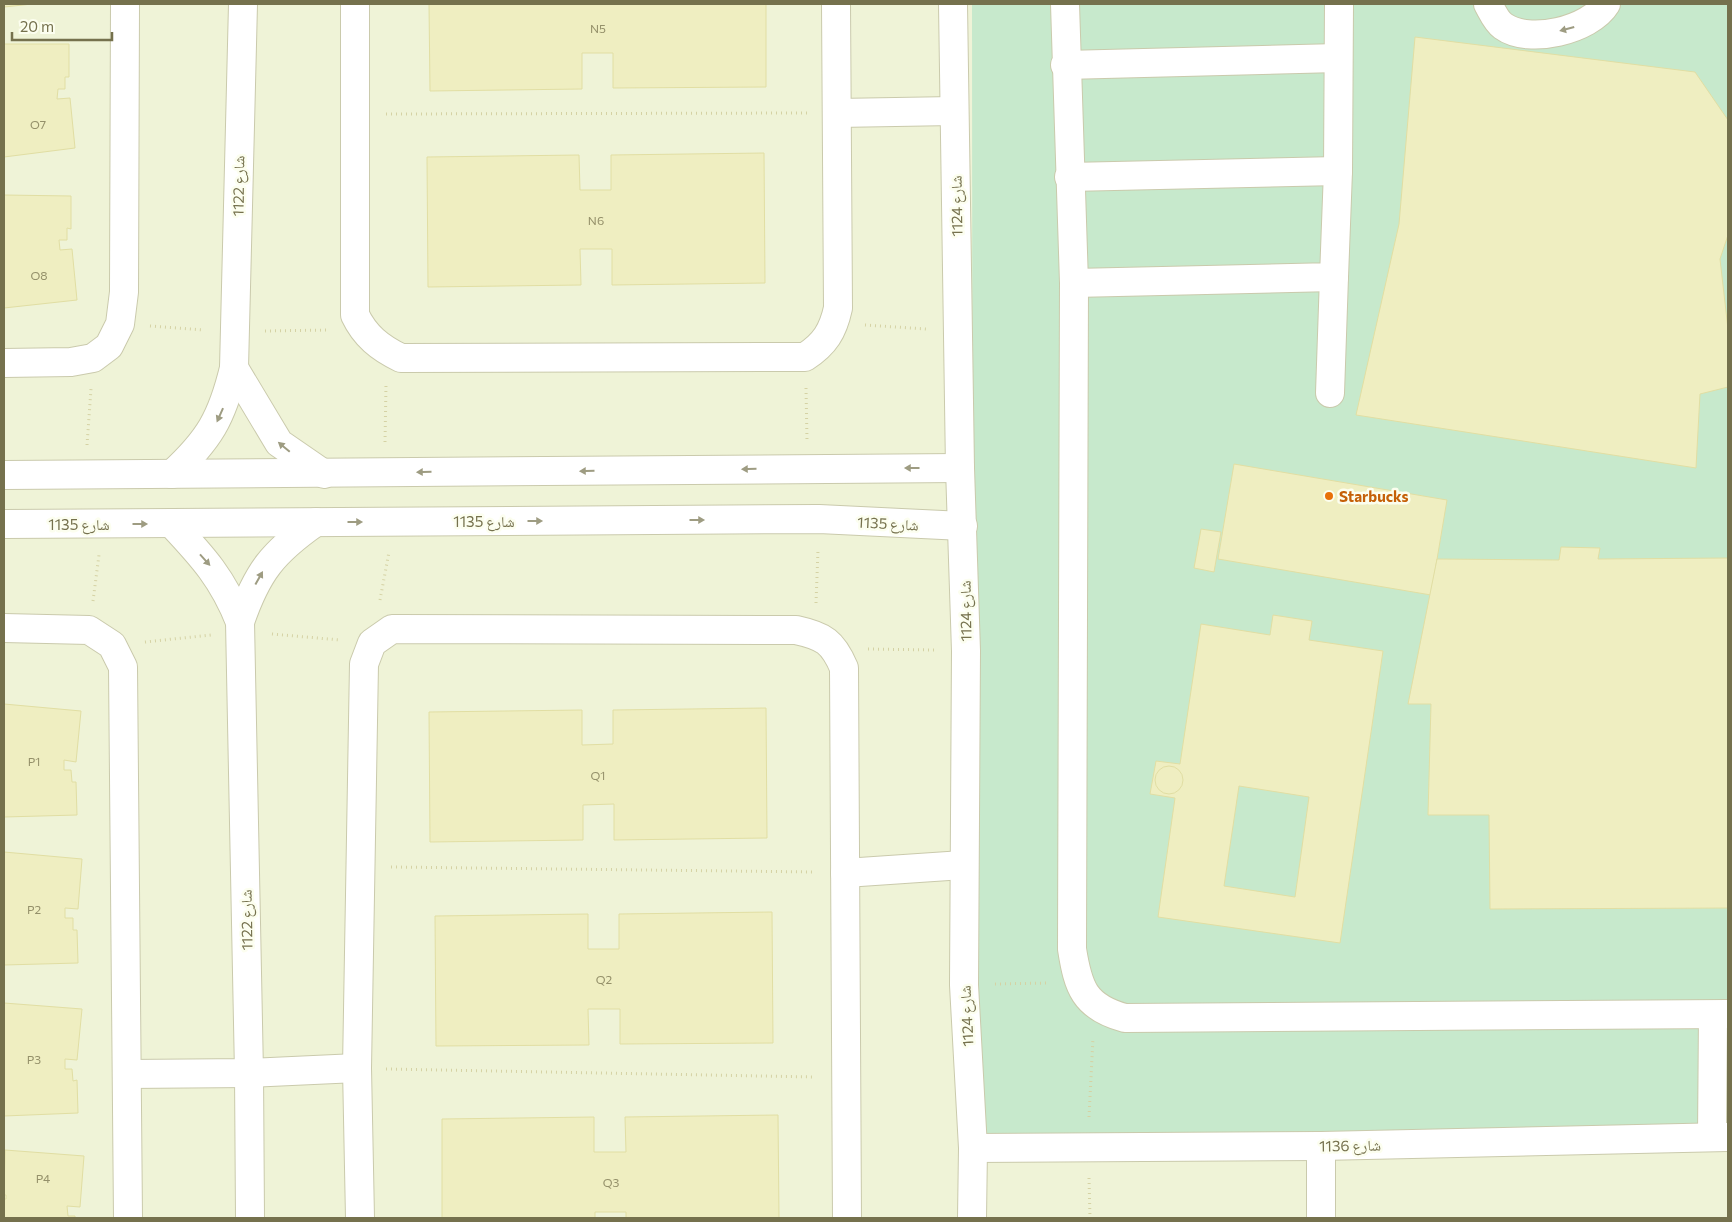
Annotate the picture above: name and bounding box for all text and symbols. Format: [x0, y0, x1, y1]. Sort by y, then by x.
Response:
scale bar [12, 10, 112, 42]
text: 20 m [20, 17, 54, 35]
house number: N5 [590, 21, 606, 35]
one-way arrow [1559, 25, 1574, 33]
house number: O7 [30, 117, 46, 131]
street label: شارع 1122 [228, 155, 250, 217]
street label: شارع 1124 [946, 175, 968, 237]
house number: N6 [588, 213, 604, 227]
house number: O8 [30, 268, 48, 282]
one-way arrow [215, 408, 223, 422]
one-way arrow [278, 441, 291, 452]
one-way arrow [903, 464, 919, 472]
one-way arrow [741, 465, 757, 473]
one-way arrow [578, 467, 594, 475]
one-way arrow [416, 469, 432, 477]
place label: Starbucks [1339, 487, 1409, 505]
marker: Starbucks [1323, 490, 1335, 502]
street label: شارع 1135 [453, 512, 515, 532]
street label: شارع 1135 [857, 512, 919, 536]
street label: شارع 1135 [48, 515, 110, 535]
one-way arrow [690, 516, 706, 524]
one-way arrow [527, 517, 543, 525]
one-way arrow [347, 518, 363, 526]
one-way arrow [132, 520, 148, 528]
one-way arrow [199, 553, 210, 566]
one-way arrow [255, 571, 264, 584]
street label: شارع 1124 [955, 580, 977, 642]
house number: P1 [28, 754, 40, 768]
house number: Q1 [591, 768, 605, 782]
street label: شارع 1122 [236, 889, 258, 951]
house number: P2 [27, 902, 41, 916]
house number: Q2 [596, 972, 613, 986]
street label: شارع 1124 [955, 985, 979, 1047]
house number: P3 [27, 1052, 41, 1066]
street label: شارع 1136 [1319, 1135, 1381, 1157]
house number: P4 [36, 1171, 50, 1185]
house number: Q3 [603, 1175, 619, 1189]

